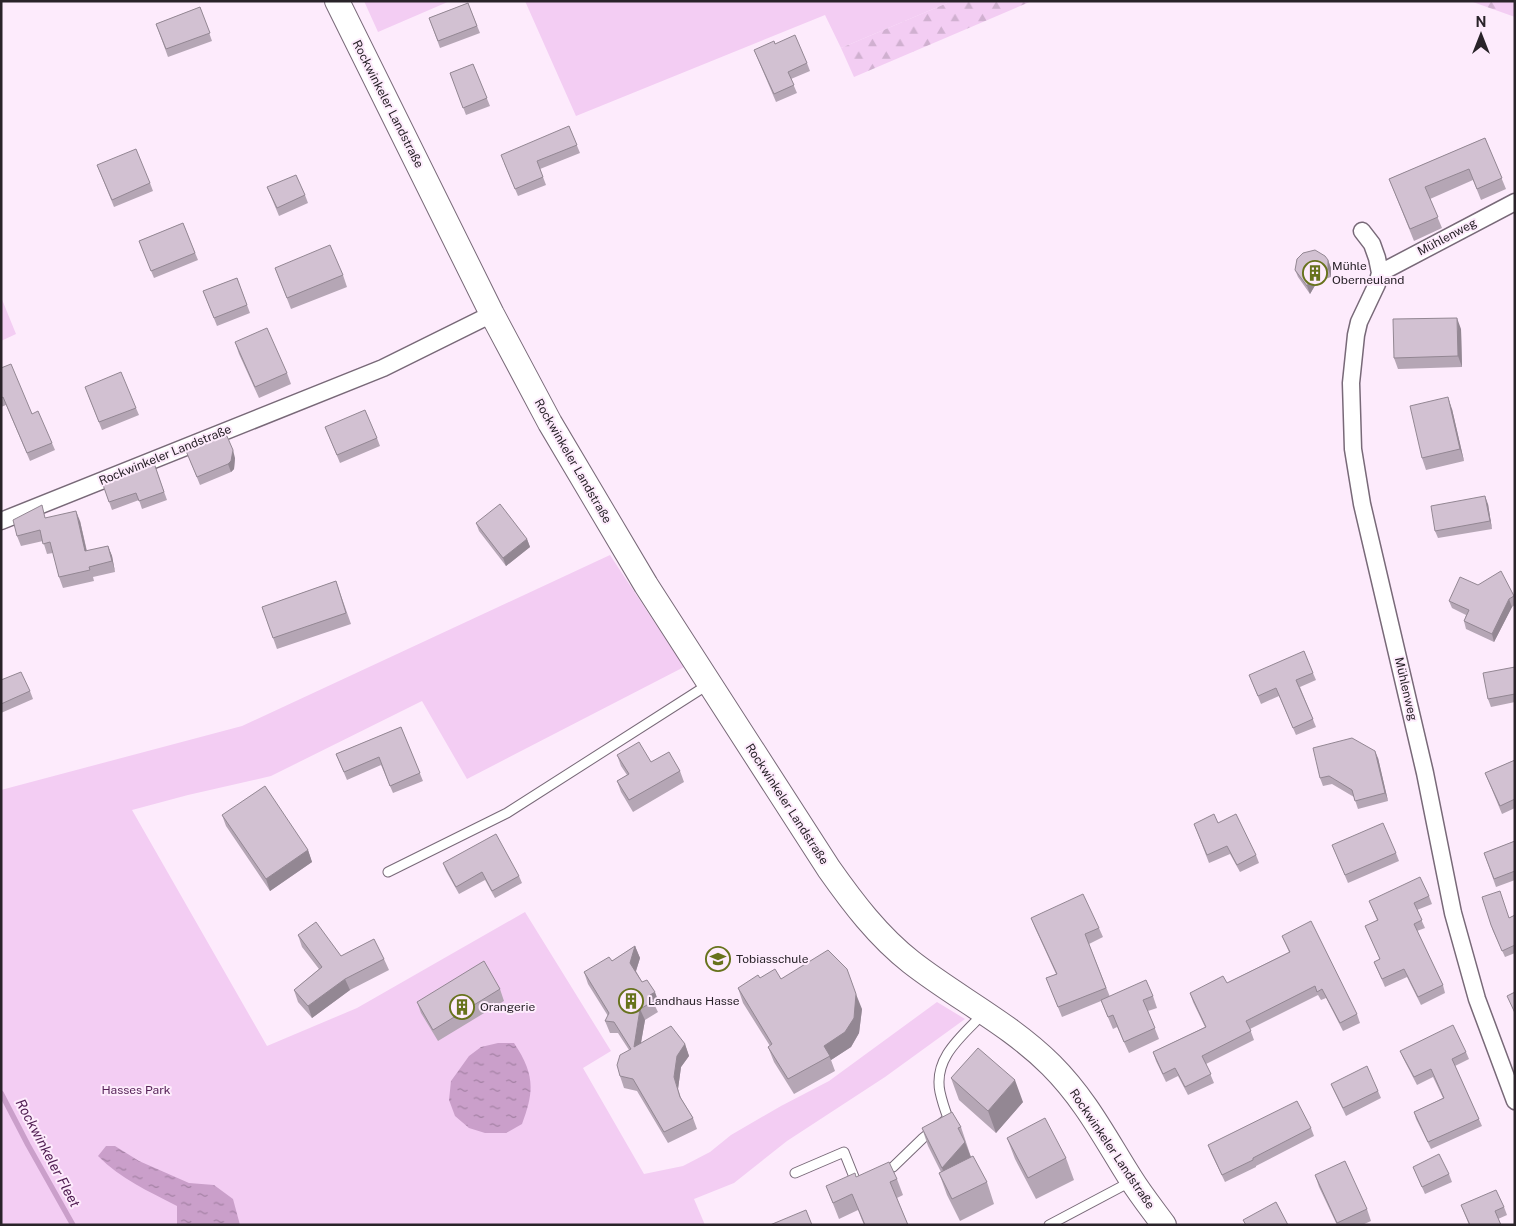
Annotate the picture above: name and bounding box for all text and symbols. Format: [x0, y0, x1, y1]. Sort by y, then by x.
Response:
north arrow [1456, 10, 1506, 60]
text: N [1476, 14, 1486, 30]
street label: Rockwinkeler Landstraße [350, 38, 426, 170]
street label: Mühlenweg [1415, 216, 1479, 258]
place label: Mühle Oberneuland [1332, 259, 1404, 287]
building icon: Mühle Oberneuland [1302, 260, 1328, 286]
street label: Rockwinkeler Landstraße [532, 396, 615, 526]
street label: Rockwinkeler Landstraße [97, 422, 233, 488]
street label: Mühlenweg [1392, 656, 1420, 722]
street label: Rockwinkeler Landstraße [743, 741, 831, 867]
school or university icon: Tobiasschule [705, 946, 731, 972]
place label: Tobiasschule [736, 952, 809, 966]
building icon: Landhaus Hasse [618, 988, 644, 1014]
building icon: Orangerie [449, 994, 475, 1020]
place label: Landhaus Hasse [648, 994, 740, 1008]
place label: Orangerie [480, 1000, 535, 1014]
park label: Hasses Park [101, 1083, 171, 1097]
street label: Rockwinkeler Landstraße [1067, 1086, 1157, 1212]
water label: Rockwinkeler Fleet [13, 1096, 84, 1210]

